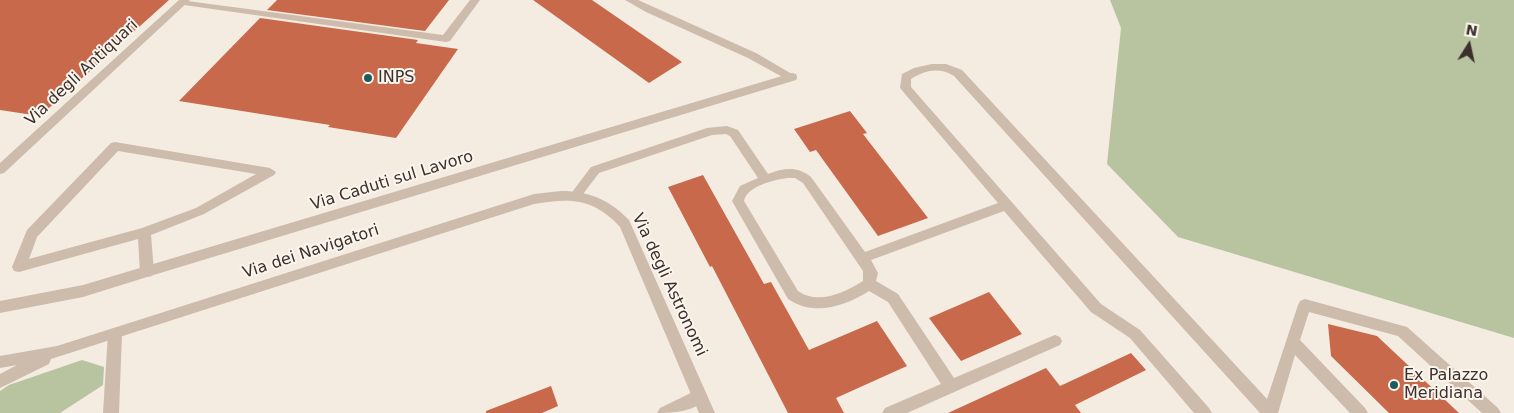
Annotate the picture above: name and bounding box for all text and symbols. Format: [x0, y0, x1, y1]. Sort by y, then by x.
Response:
street label: Via degli Antiquari [22, 16, 142, 130]
north arrow [1444, 20, 1494, 70]
text: N [1464, 21, 1479, 39]
place label: INPS [378, 68, 414, 88]
marker: INPS [362, 72, 374, 84]
street label: Via Caduti sul Lavoro [308, 147, 476, 215]
street label: Via degli Astronomi [627, 210, 711, 360]
street label: Via dei Navigatori [240, 221, 382, 283]
place label: Ex Palazzo Meridiana [1404, 366, 1488, 404]
marker: Ex Palazzo Meridiana [1388, 379, 1400, 391]

